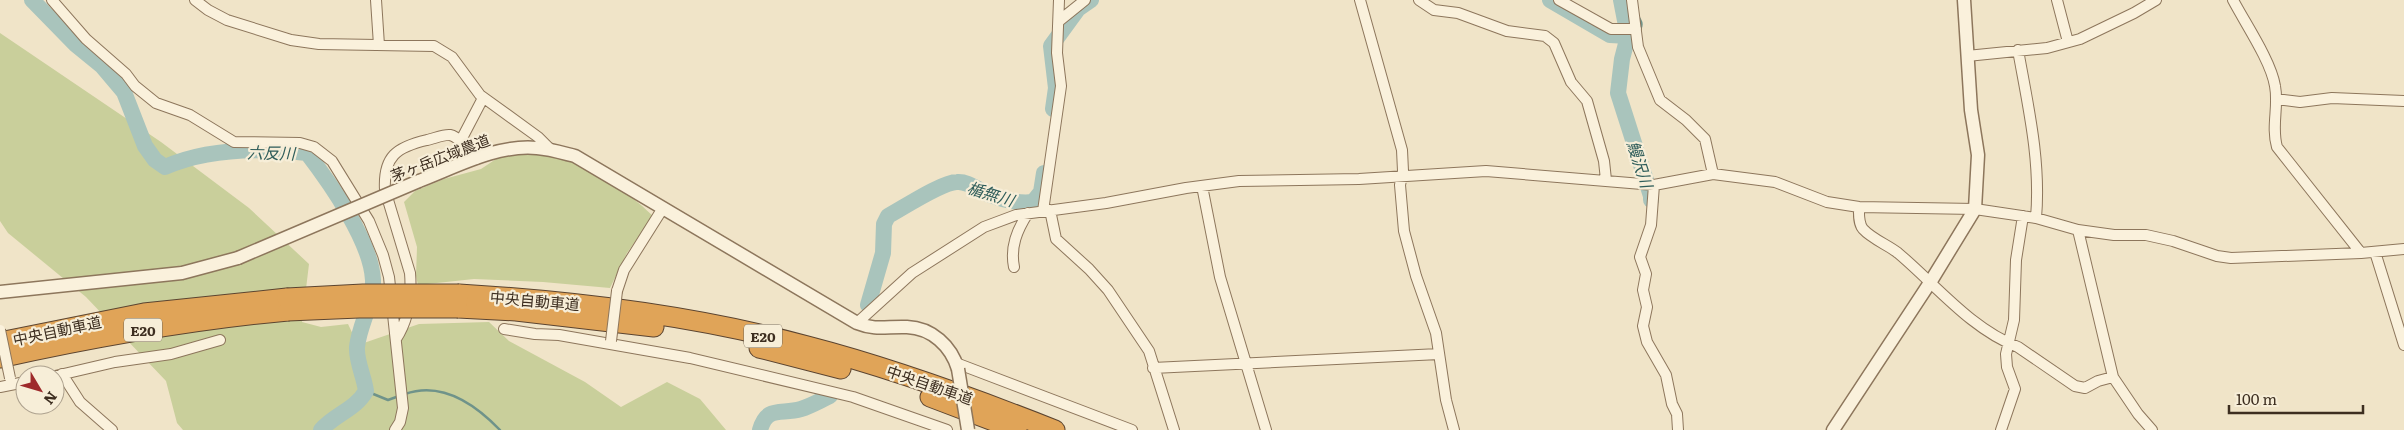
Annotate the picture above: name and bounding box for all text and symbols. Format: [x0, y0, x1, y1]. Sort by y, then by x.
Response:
street label: 茅ヶ岳広域農道 [387, 127, 493, 187]
water label: 鰻沢川 [1622, 137, 1660, 192]
water label: 六反川 [247, 140, 297, 164]
water label: 楯無川 [965, 175, 1019, 212]
street label: 中央自動車道 [489, 285, 581, 315]
street label: 中央自動車道 [11, 309, 103, 351]
road number: E20 [124, 318, 162, 342]
road number: E20 [744, 324, 782, 348]
street label: 中央自動車道 [884, 358, 976, 410]
north arrow [15, 365, 65, 415]
scale bar [2229, 382, 2363, 414]
text: 100 m [2236, 387, 2277, 410]
text: N [39, 388, 63, 410]

